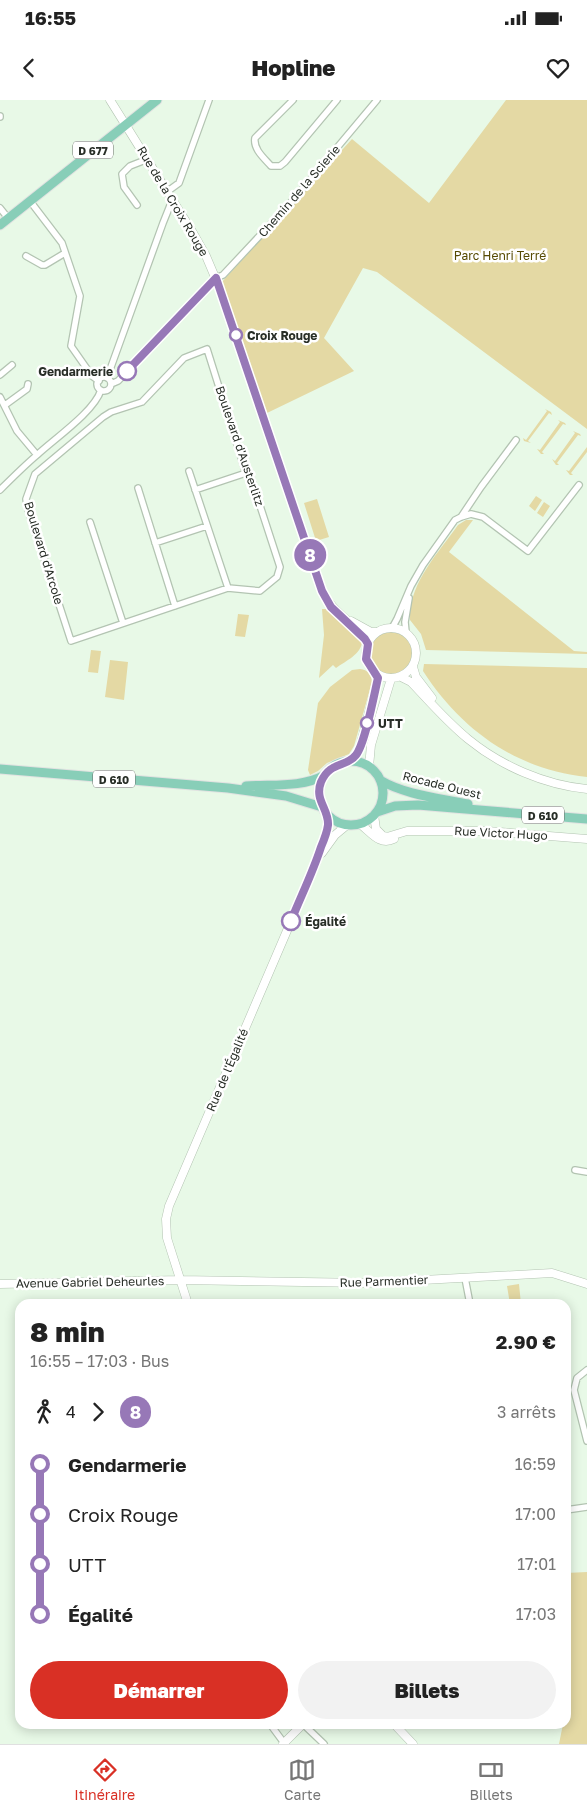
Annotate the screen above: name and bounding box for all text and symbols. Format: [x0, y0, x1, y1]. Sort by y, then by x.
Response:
text: 16:55 [25, 6, 76, 29]
icon: back [15, 54, 43, 82]
text: Hopline [252, 54, 335, 81]
icon: heart [544, 54, 572, 82]
road number: D 677 [73, 142, 113, 158]
street label: Chemin de la Scierie [255, 142, 343, 240]
street label: Rue de la Croix Rouge [134, 143, 212, 259]
park label: Parc Henri Terré [454, 248, 546, 263]
marker: Croix Rouge [229, 328, 243, 342]
place label: Croix Rouge [247, 328, 317, 343]
marker: Gendarmerie [117, 361, 137, 381]
place label: Gendarmerie [38, 364, 113, 379]
street label: Boulevard d'Austerlitz [212, 384, 268, 508]
street label: Boulevard d'Arcole [21, 500, 67, 606]
line badge: 8 [294, 539, 326, 571]
text: 8 [304, 544, 316, 566]
marker: UTT [360, 716, 374, 730]
place label: UTT [378, 716, 403, 731]
street label: Rocade Ouest [401, 768, 483, 802]
road number: D 610 [93, 771, 135, 788]
road number: D 610 [522, 806, 564, 824]
street label: Rue Victor Hugo [454, 823, 548, 843]
marker: Égalité [281, 911, 301, 931]
place label: Égalité [305, 914, 346, 929]
street label: Rue de l'Égalité [203, 1026, 251, 1114]
street label: Rue Parmentier [339, 1272, 429, 1290]
street label: Avenue Gabriel Deheurles [16, 1273, 164, 1291]
text: 8 min [30, 1315, 105, 1348]
text: 2.90 € [496, 1330, 556, 1353]
text: 16:55 – 17:03 · Bus [30, 1351, 169, 1371]
icon: walk [30, 1398, 58, 1426]
icon: forward [84, 1398, 112, 1426]
text: 8 [130, 1401, 141, 1423]
text: 4 [66, 1402, 76, 1422]
text: 3 arrêts [497, 1402, 556, 1422]
text: Gendarmerie [68, 1453, 186, 1476]
text: 16:59 [515, 1454, 556, 1474]
text: Croix Rouge [68, 1503, 178, 1526]
text: 17:00 [515, 1504, 556, 1524]
text: UTT [68, 1553, 106, 1576]
text: 17:01 [517, 1554, 556, 1574]
text: Égalité [68, 1603, 133, 1626]
text: 17:03 [516, 1604, 556, 1624]
button: Démarrer [30, 1661, 288, 1719]
button: Billets [298, 1661, 556, 1719]
tab: Itinéraire [74, 1756, 135, 1803]
tab: Carte [284, 1756, 321, 1803]
tab: Billets [470, 1756, 513, 1803]

